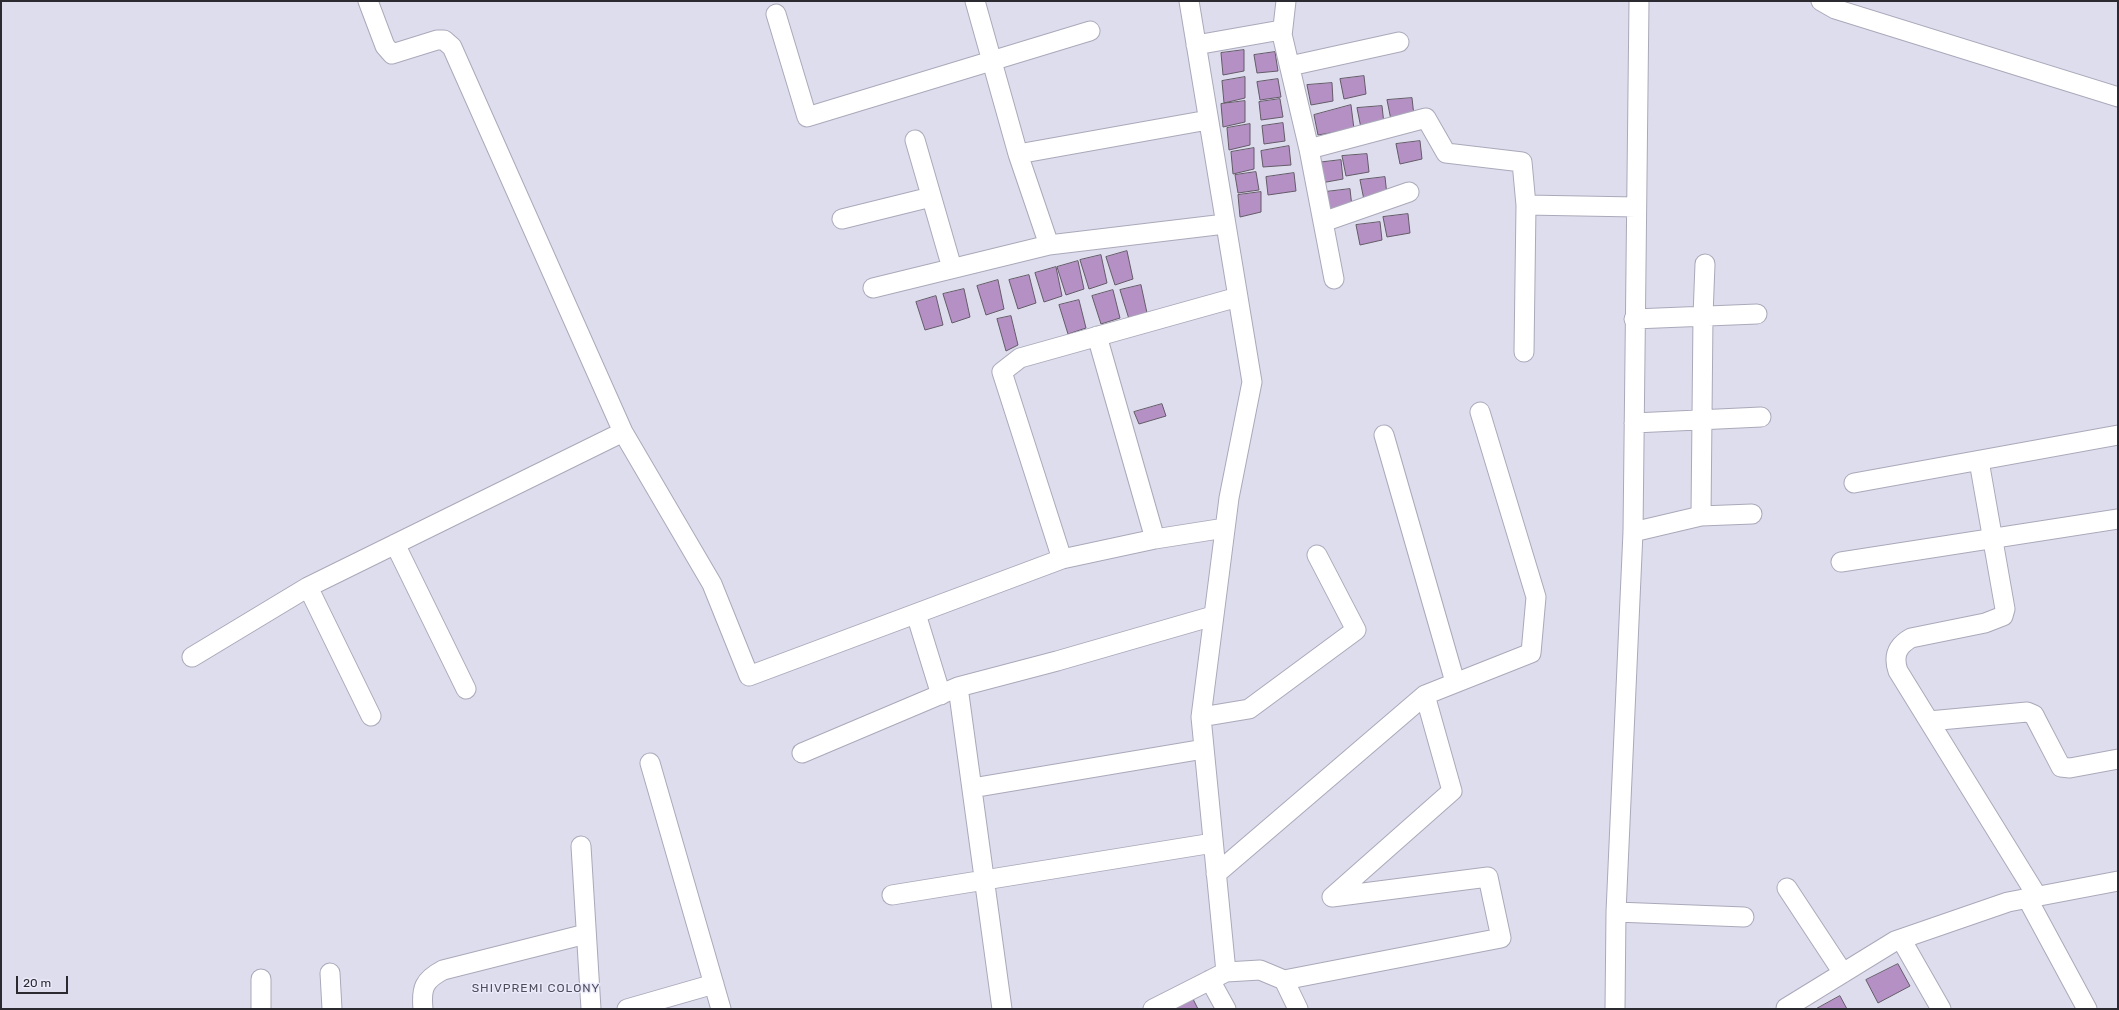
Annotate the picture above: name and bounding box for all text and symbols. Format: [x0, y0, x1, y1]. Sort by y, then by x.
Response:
scale bar [18, 968, 70, 994]
text: 20 m [23, 976, 51, 990]
district label: SHIVPREMI COLONY [472, 982, 600, 996]

